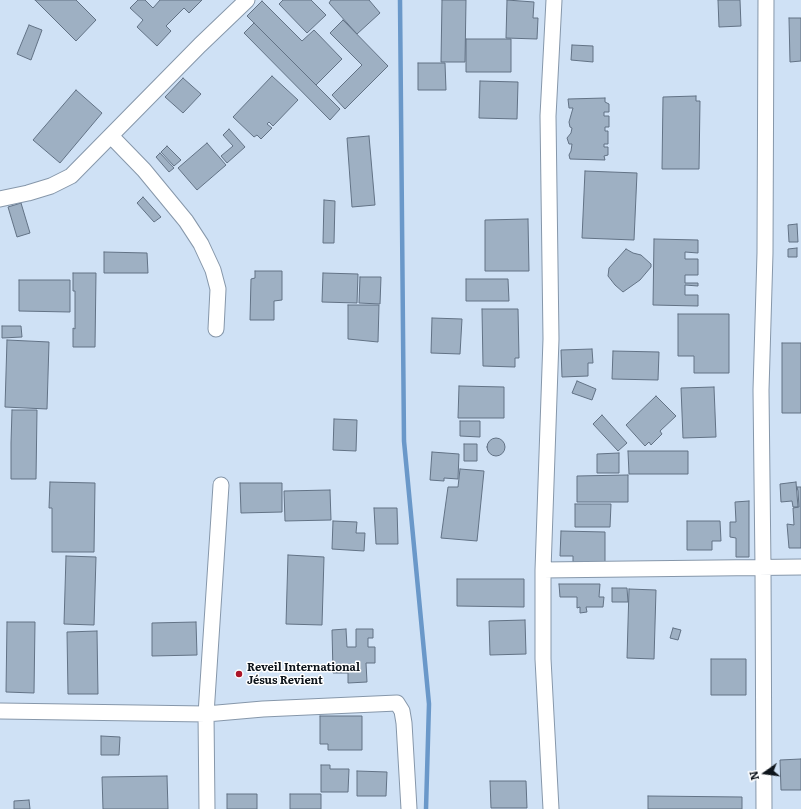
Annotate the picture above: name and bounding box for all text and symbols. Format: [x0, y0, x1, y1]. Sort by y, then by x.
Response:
place label: Reveil International Jésus Revient [247, 661, 360, 687]
marker: Reveil International Jésus Revient [234, 669, 244, 679]
north arrow [745, 753, 785, 793]
text: N [744, 769, 762, 782]

